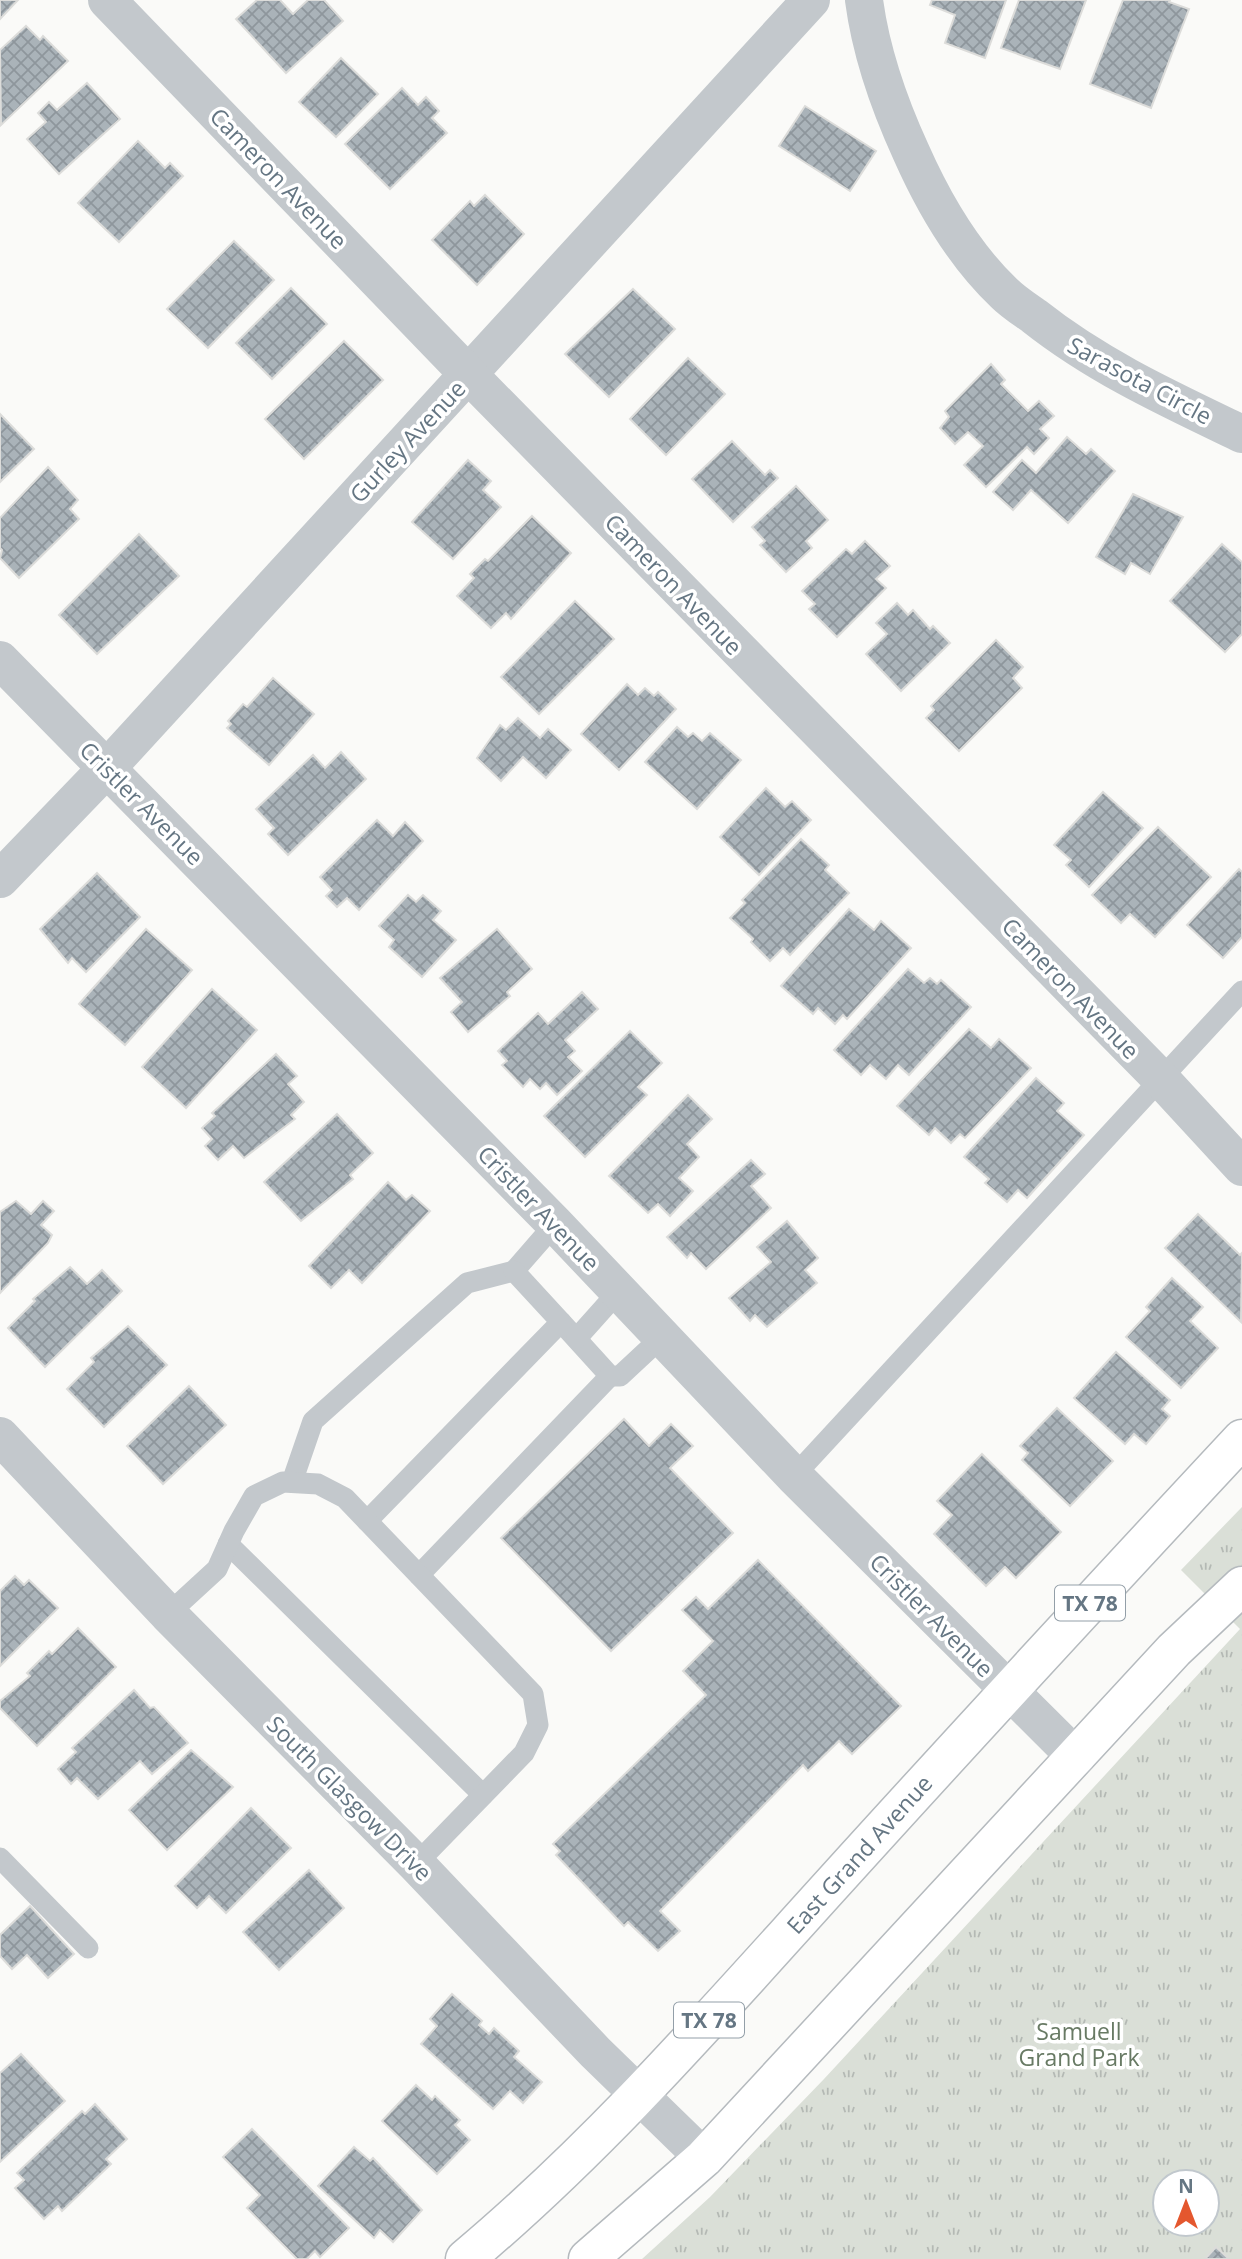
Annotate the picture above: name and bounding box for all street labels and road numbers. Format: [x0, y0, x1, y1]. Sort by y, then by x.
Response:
street label: Cameron Avenue [203, 100, 355, 256]
street label: Sarasota Circle [1062, 329, 1218, 431]
street label: Gurley Avenue [342, 373, 472, 509]
street label: Cameron Avenue [598, 506, 750, 662]
street label: Cristler Avenue [73, 734, 211, 872]
street label: Cameron Avenue [995, 910, 1147, 1066]
street label: Cristler Avenue [471, 1138, 607, 1278]
street label: Cristler Avenue [863, 1546, 1001, 1684]
road number: TX 78 [1055, 1586, 1125, 1620]
street label: South Glasgow Drive [260, 1708, 440, 1888]
street label: East Grand Avenue [779, 1768, 939, 1940]
road number: TX 78 [674, 2002, 744, 2038]

